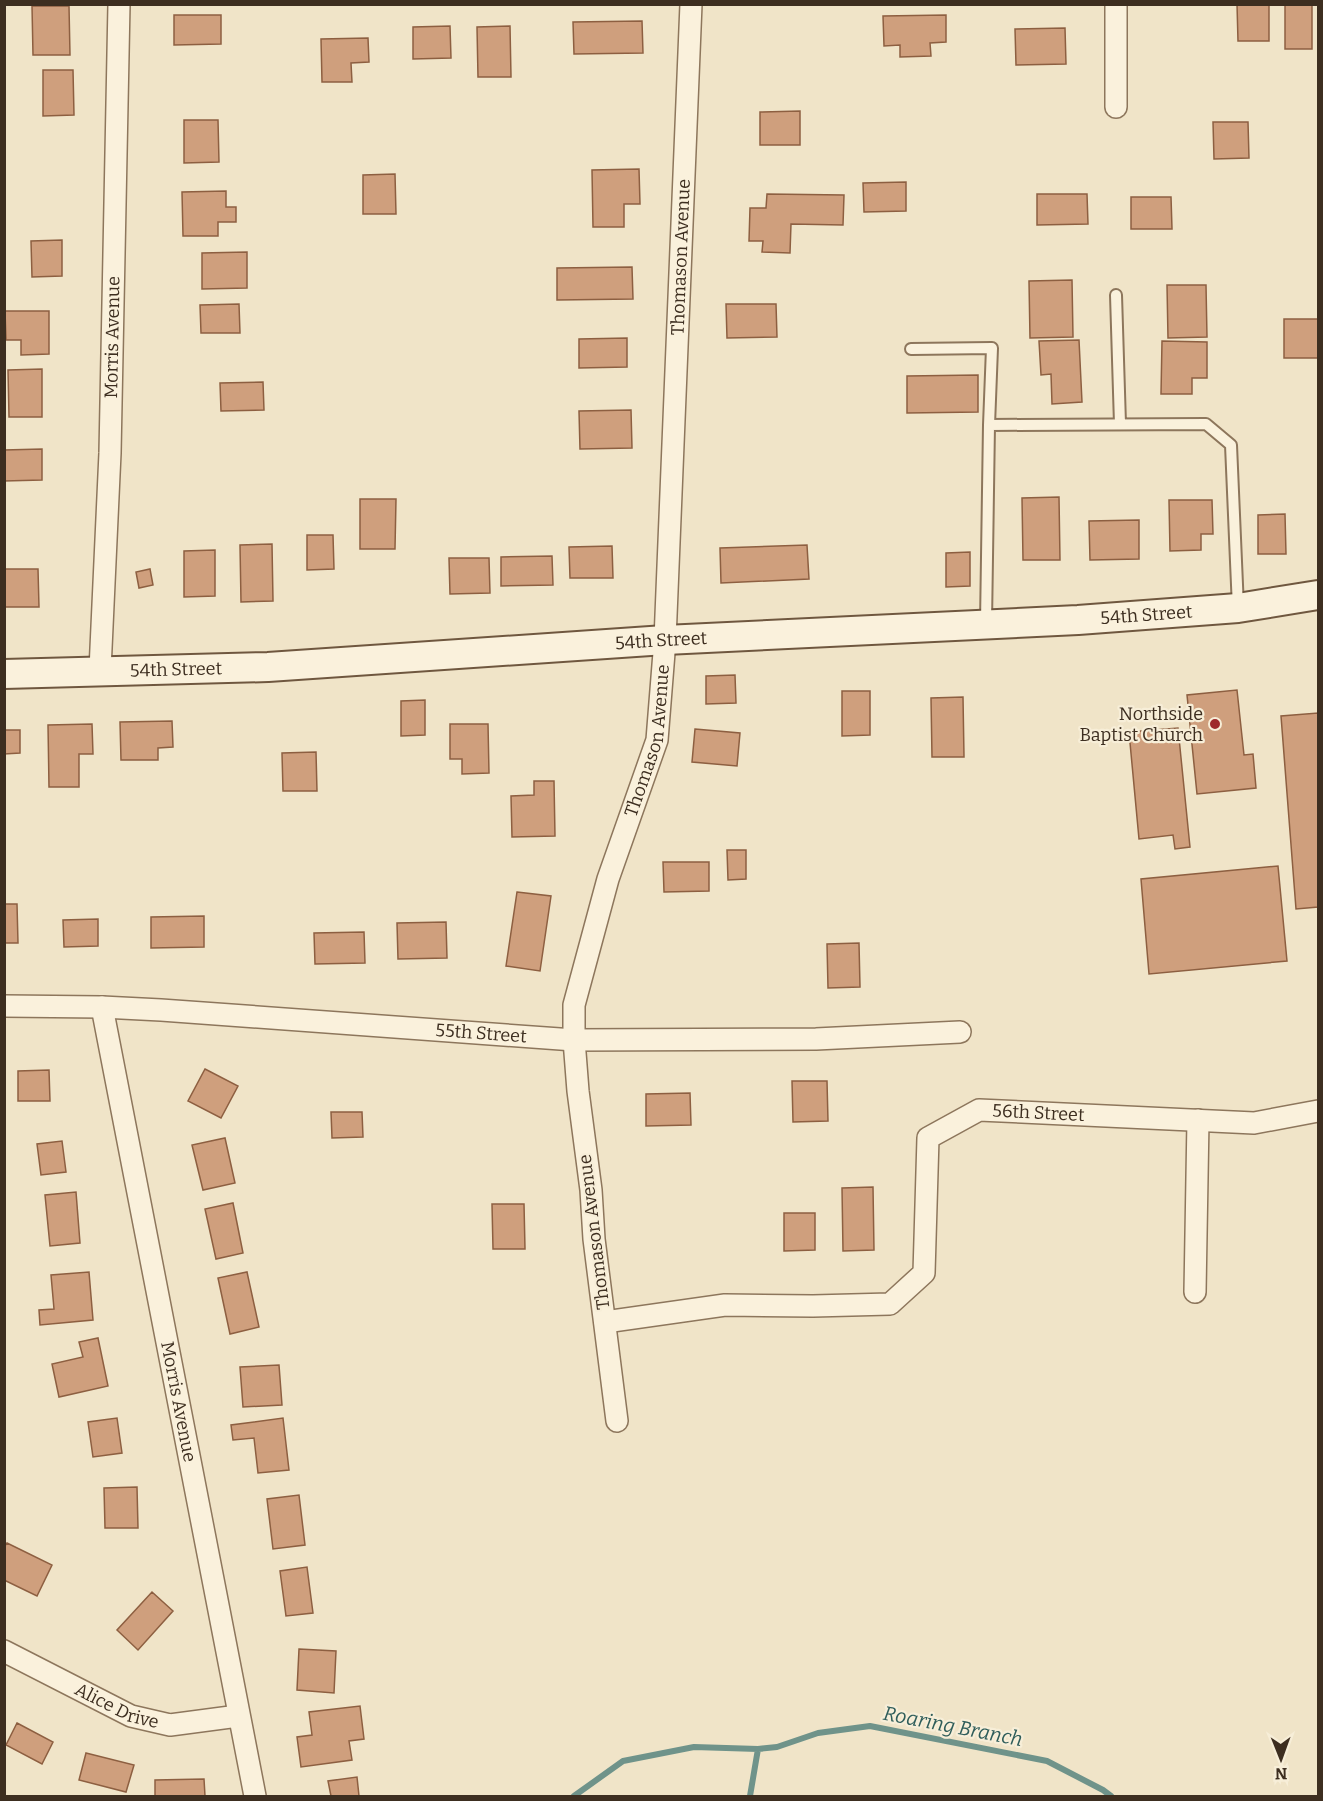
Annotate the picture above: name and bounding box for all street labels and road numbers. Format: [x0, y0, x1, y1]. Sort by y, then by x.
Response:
street label: Thomason Avenue [666, 179, 695, 336]
street label: Morris Avenue [100, 276, 125, 399]
street label: 54th Street [1100, 600, 1194, 629]
street label: 54th Street [614, 627, 708, 654]
street label: 54th Street [130, 657, 223, 682]
street label: Thomason Avenue [620, 664, 674, 820]
street label: 55th Street [435, 1019, 528, 1048]
street label: 56th Street [992, 1100, 1086, 1126]
street label: Thomason Avenue [574, 1153, 614, 1311]
street label: Morris Avenue [156, 1339, 201, 1464]
street label: Alice Drive [71, 1678, 161, 1733]

